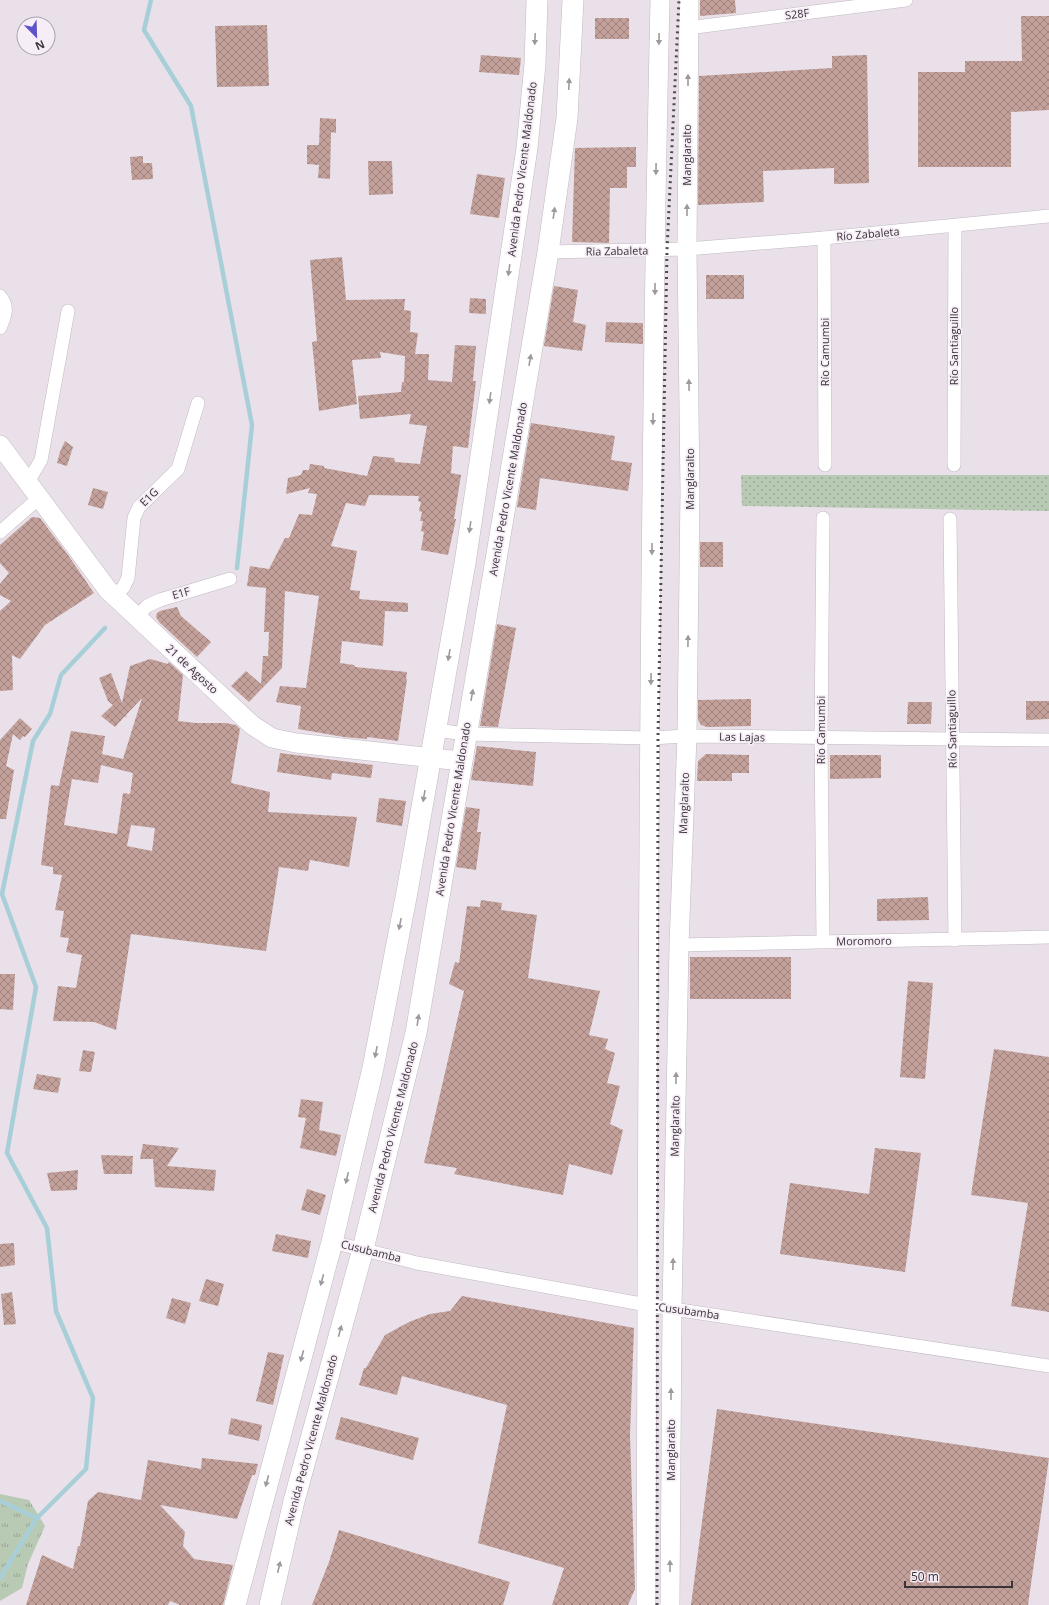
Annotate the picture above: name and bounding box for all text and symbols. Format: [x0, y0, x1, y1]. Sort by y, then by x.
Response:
street label: S28F [784, 5, 810, 22]
north arrow [16, 16, 56, 56]
one-way arrow [532, 33, 539, 45]
one-way arrow [656, 33, 662, 46]
text: N [33, 37, 47, 54]
one-way arrow [685, 73, 691, 86]
one-way arrow [566, 78, 573, 90]
street label: Avenida Pedro Vicente Maldonado [503, 80, 540, 257]
street label: Manglaralto [679, 124, 694, 186]
one-way arrow [653, 163, 660, 175]
one-way arrow [684, 203, 690, 216]
one-way arrow [551, 207, 557, 219]
street label: Río Zabaleta [836, 223, 900, 244]
street label: Ria Zabaleta [585, 242, 649, 259]
one-way arrow [506, 264, 512, 276]
one-way arrow [651, 283, 658, 295]
street label: Río Santiaguillo [946, 306, 961, 385]
street label: Río Camumbi [817, 318, 832, 386]
one-way arrow [527, 354, 533, 366]
one-way arrow [686, 378, 692, 391]
one-way arrow [487, 392, 493, 405]
street label: Avenida Pedro Vicente Maldonado [485, 400, 530, 577]
one-way arrow [650, 413, 656, 426]
street label: Manglaralto [682, 448, 697, 510]
street label: E1G [136, 484, 161, 509]
one-way arrow [467, 521, 473, 533]
one-way arrow [649, 543, 655, 556]
street label: E1F [170, 583, 192, 602]
one-way arrow [685, 634, 691, 647]
street label: 21 de Agosto [163, 640, 222, 697]
one-way arrow [446, 649, 452, 661]
one-way arrow [648, 673, 654, 686]
one-way arrow [469, 689, 475, 702]
street label: Río Santiaguillo [943, 689, 960, 768]
street label: Río Camumbi [813, 696, 828, 764]
street label: Avenida Pedro Vicente Maldonado [431, 720, 474, 897]
street label: Las Lajas [719, 729, 765, 744]
street label: Manglaralto [675, 772, 692, 834]
one-way arrow [421, 790, 427, 802]
one-way arrow [397, 918, 403, 930]
street label: Moromoro [836, 933, 892, 948]
one-way arrow [415, 1014, 421, 1026]
street label: Avenida Pedro Vicente Maldonado [364, 1039, 421, 1214]
one-way arrow [373, 1046, 379, 1058]
one-way arrow [673, 1071, 679, 1084]
street label: Manglaralto [666, 1095, 683, 1157]
one-way arrow [344, 1173, 350, 1185]
street label: Cusubamba [339, 1236, 403, 1265]
one-way arrow [670, 1257, 676, 1270]
one-way arrow [319, 1274, 325, 1286]
street label: Cusubamba [658, 1299, 721, 1322]
one-way arrow [337, 1325, 343, 1337]
one-way arrow [298, 1349, 304, 1362]
street label: Avenida Pedro Vicente Maldonado [280, 1352, 341, 1527]
one-way arrow [668, 1388, 675, 1400]
street label: Manglaralto [663, 1419, 678, 1481]
one-way arrow [264, 1475, 270, 1487]
one-way arrow [667, 1559, 673, 1572]
one-way arrow [276, 1561, 282, 1573]
scale bar [905, 1563, 1012, 1589]
text: 50 m [911, 1568, 939, 1585]

